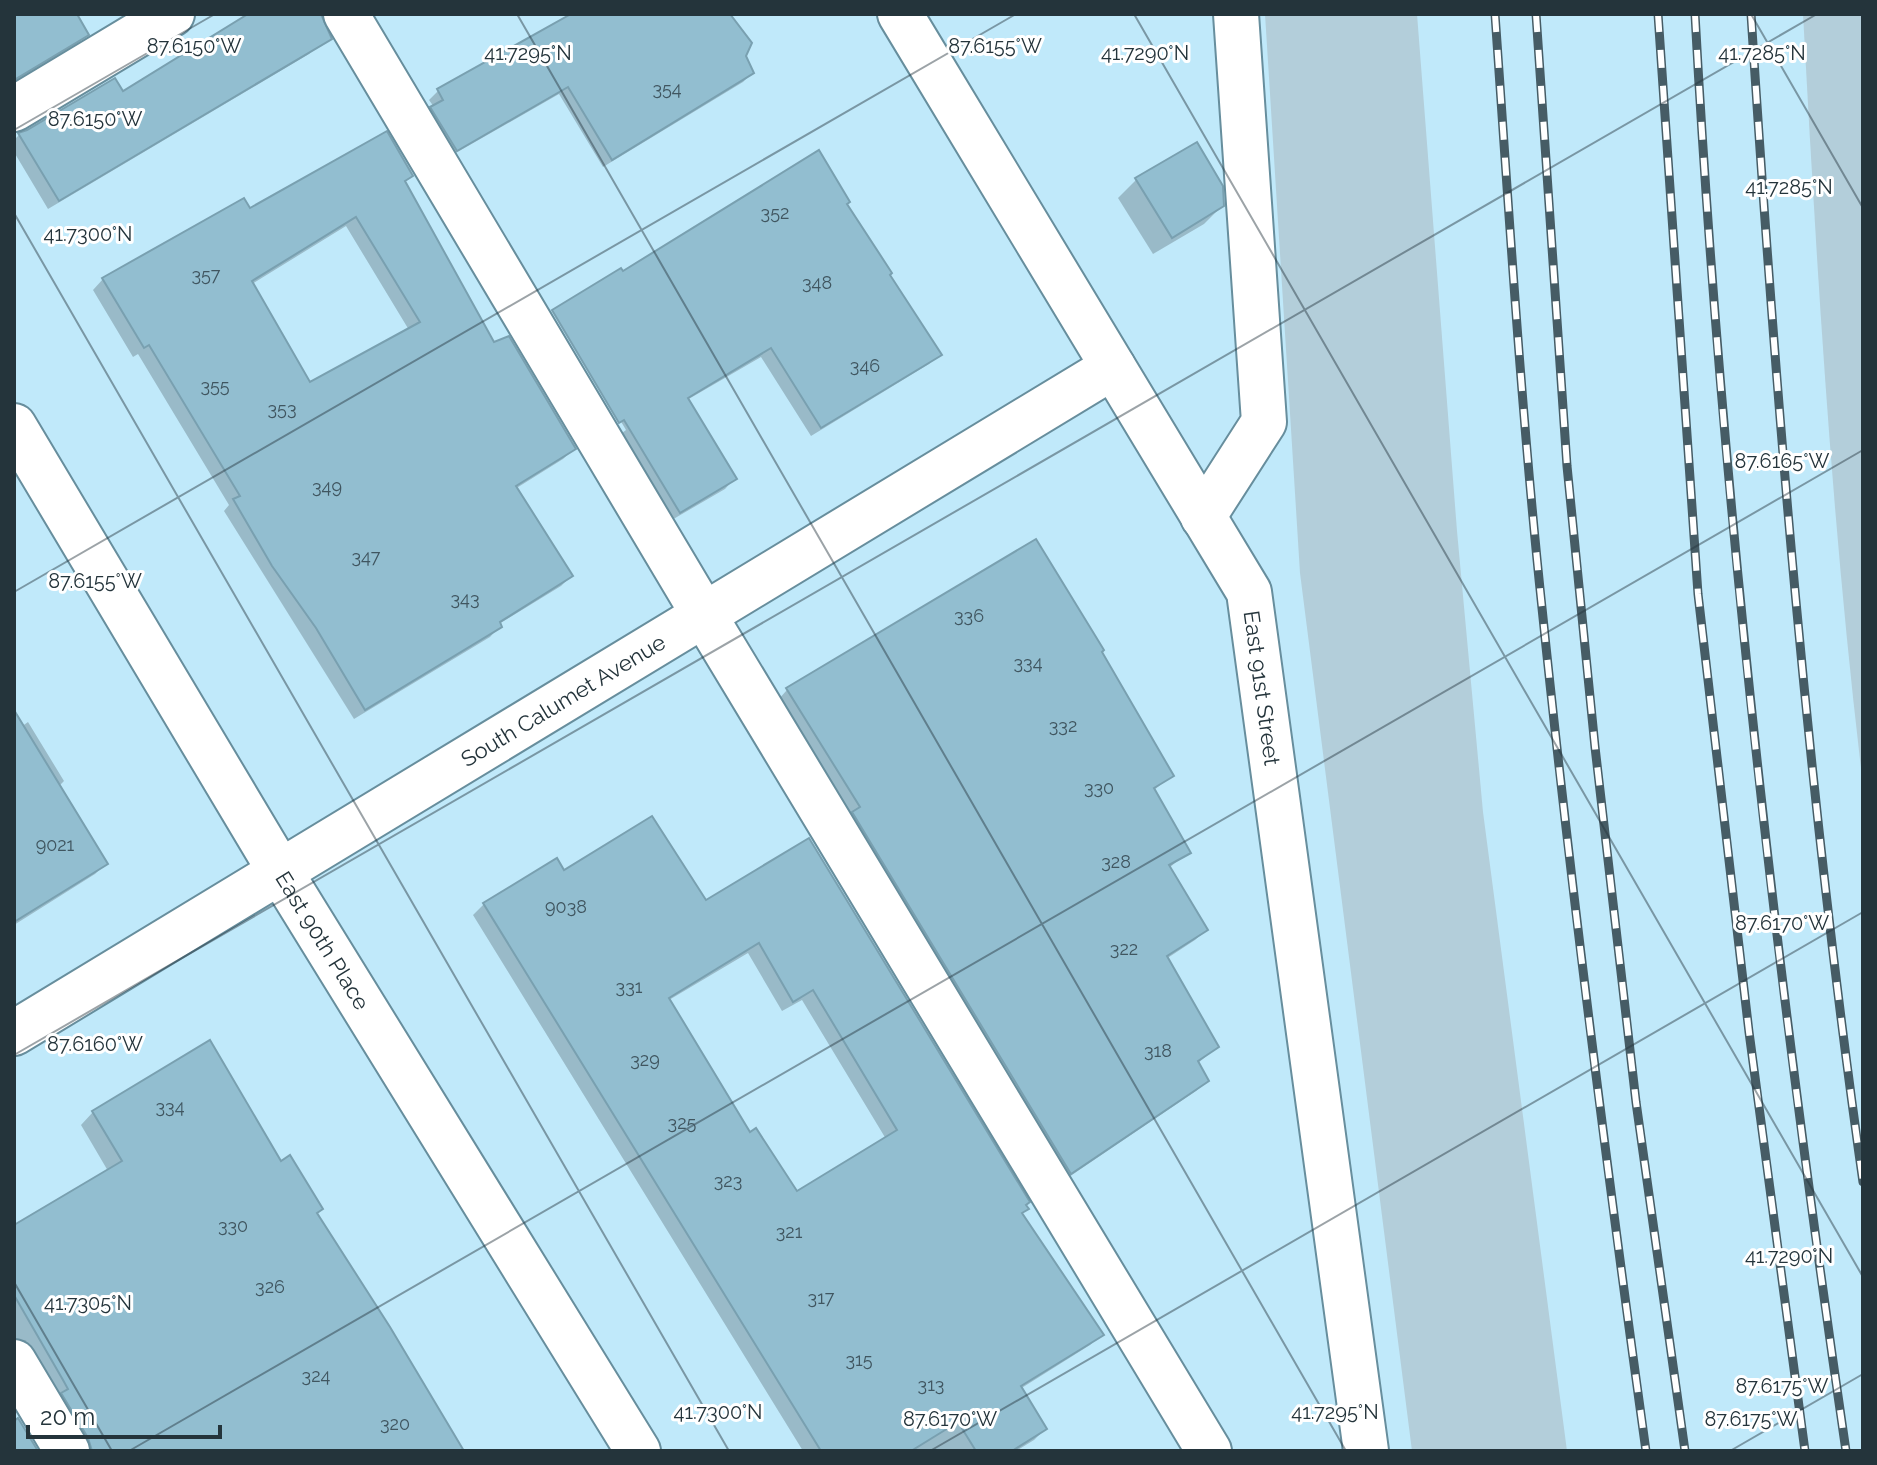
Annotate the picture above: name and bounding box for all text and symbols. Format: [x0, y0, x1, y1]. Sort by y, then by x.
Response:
text: 87.6150°W [147, 34, 241, 58]
text: 87.6155°W [948, 34, 1042, 58]
text: 41.7295°N [484, 41, 572, 65]
text: 41.7290°N [1101, 41, 1189, 65]
text: 41.7285°N [1718, 41, 1806, 65]
house number: 354 [652, 78, 682, 99]
text: 87.6150°W [48, 107, 142, 131]
text: 41.7285°N [1745, 175, 1833, 199]
house number: 352 [761, 202, 789, 223]
text: 41.7300°N [44, 222, 132, 246]
house number: 357 [192, 264, 221, 285]
house number: 348 [802, 272, 832, 293]
house number: 346 [850, 355, 880, 376]
house number: 355 [200, 375, 230, 396]
house number: 353 [267, 398, 297, 419]
text: 87.6165°W [1735, 449, 1830, 473]
house number: 349 [312, 476, 342, 497]
house number: 347 [352, 546, 381, 567]
text: 87.6155°W [48, 569, 142, 593]
house number: 343 [450, 588, 480, 609]
house number: 336 [954, 605, 984, 626]
street label: East 91st Street [1239, 609, 1286, 768]
street label: South Calumet Avenue [456, 628, 670, 772]
house number: 334 [1013, 652, 1043, 673]
house number: 332 [1049, 715, 1077, 736]
house number: 330 [1084, 777, 1114, 798]
house number: 9021 [36, 834, 75, 855]
house number: 328 [1101, 851, 1131, 872]
street label: East 90th Place [270, 867, 375, 1014]
house number: 9038 [545, 896, 587, 917]
text: 87.6170°W [1735, 911, 1829, 935]
house number: 322 [1110, 938, 1138, 959]
house number: 331 [616, 976, 643, 997]
text: 87.6160°W [47, 1032, 143, 1056]
house number: 318 [1144, 1040, 1172, 1061]
house number: 329 [630, 1049, 660, 1070]
house number: 334 [155, 1096, 185, 1117]
house number: 325 [668, 1112, 697, 1133]
house number: 323 [714, 1170, 742, 1191]
house number: 330 [218, 1215, 248, 1236]
house number: 321 [776, 1221, 803, 1242]
text: 41.7290°N [1745, 1244, 1833, 1268]
house number: 326 [255, 1276, 285, 1297]
house number: 317 [808, 1287, 835, 1308]
text: 41.7305°N [44, 1291, 132, 1315]
house number: 315 [845, 1349, 873, 1370]
house number: 324 [302, 1365, 331, 1386]
house number: 313 [918, 1374, 944, 1395]
text: 87.6175°W [1735, 1374, 1829, 1398]
scale bar [28, 1389, 220, 1439]
text: 41.7300°N [674, 1400, 762, 1424]
text: 41.7295°N [1291, 1400, 1379, 1424]
text: 20 m [40, 1402, 95, 1431]
text: 87.6170°W [903, 1407, 997, 1431]
text: 87.6175°W [1704, 1407, 1798, 1431]
house number: 320 [380, 1413, 410, 1434]

